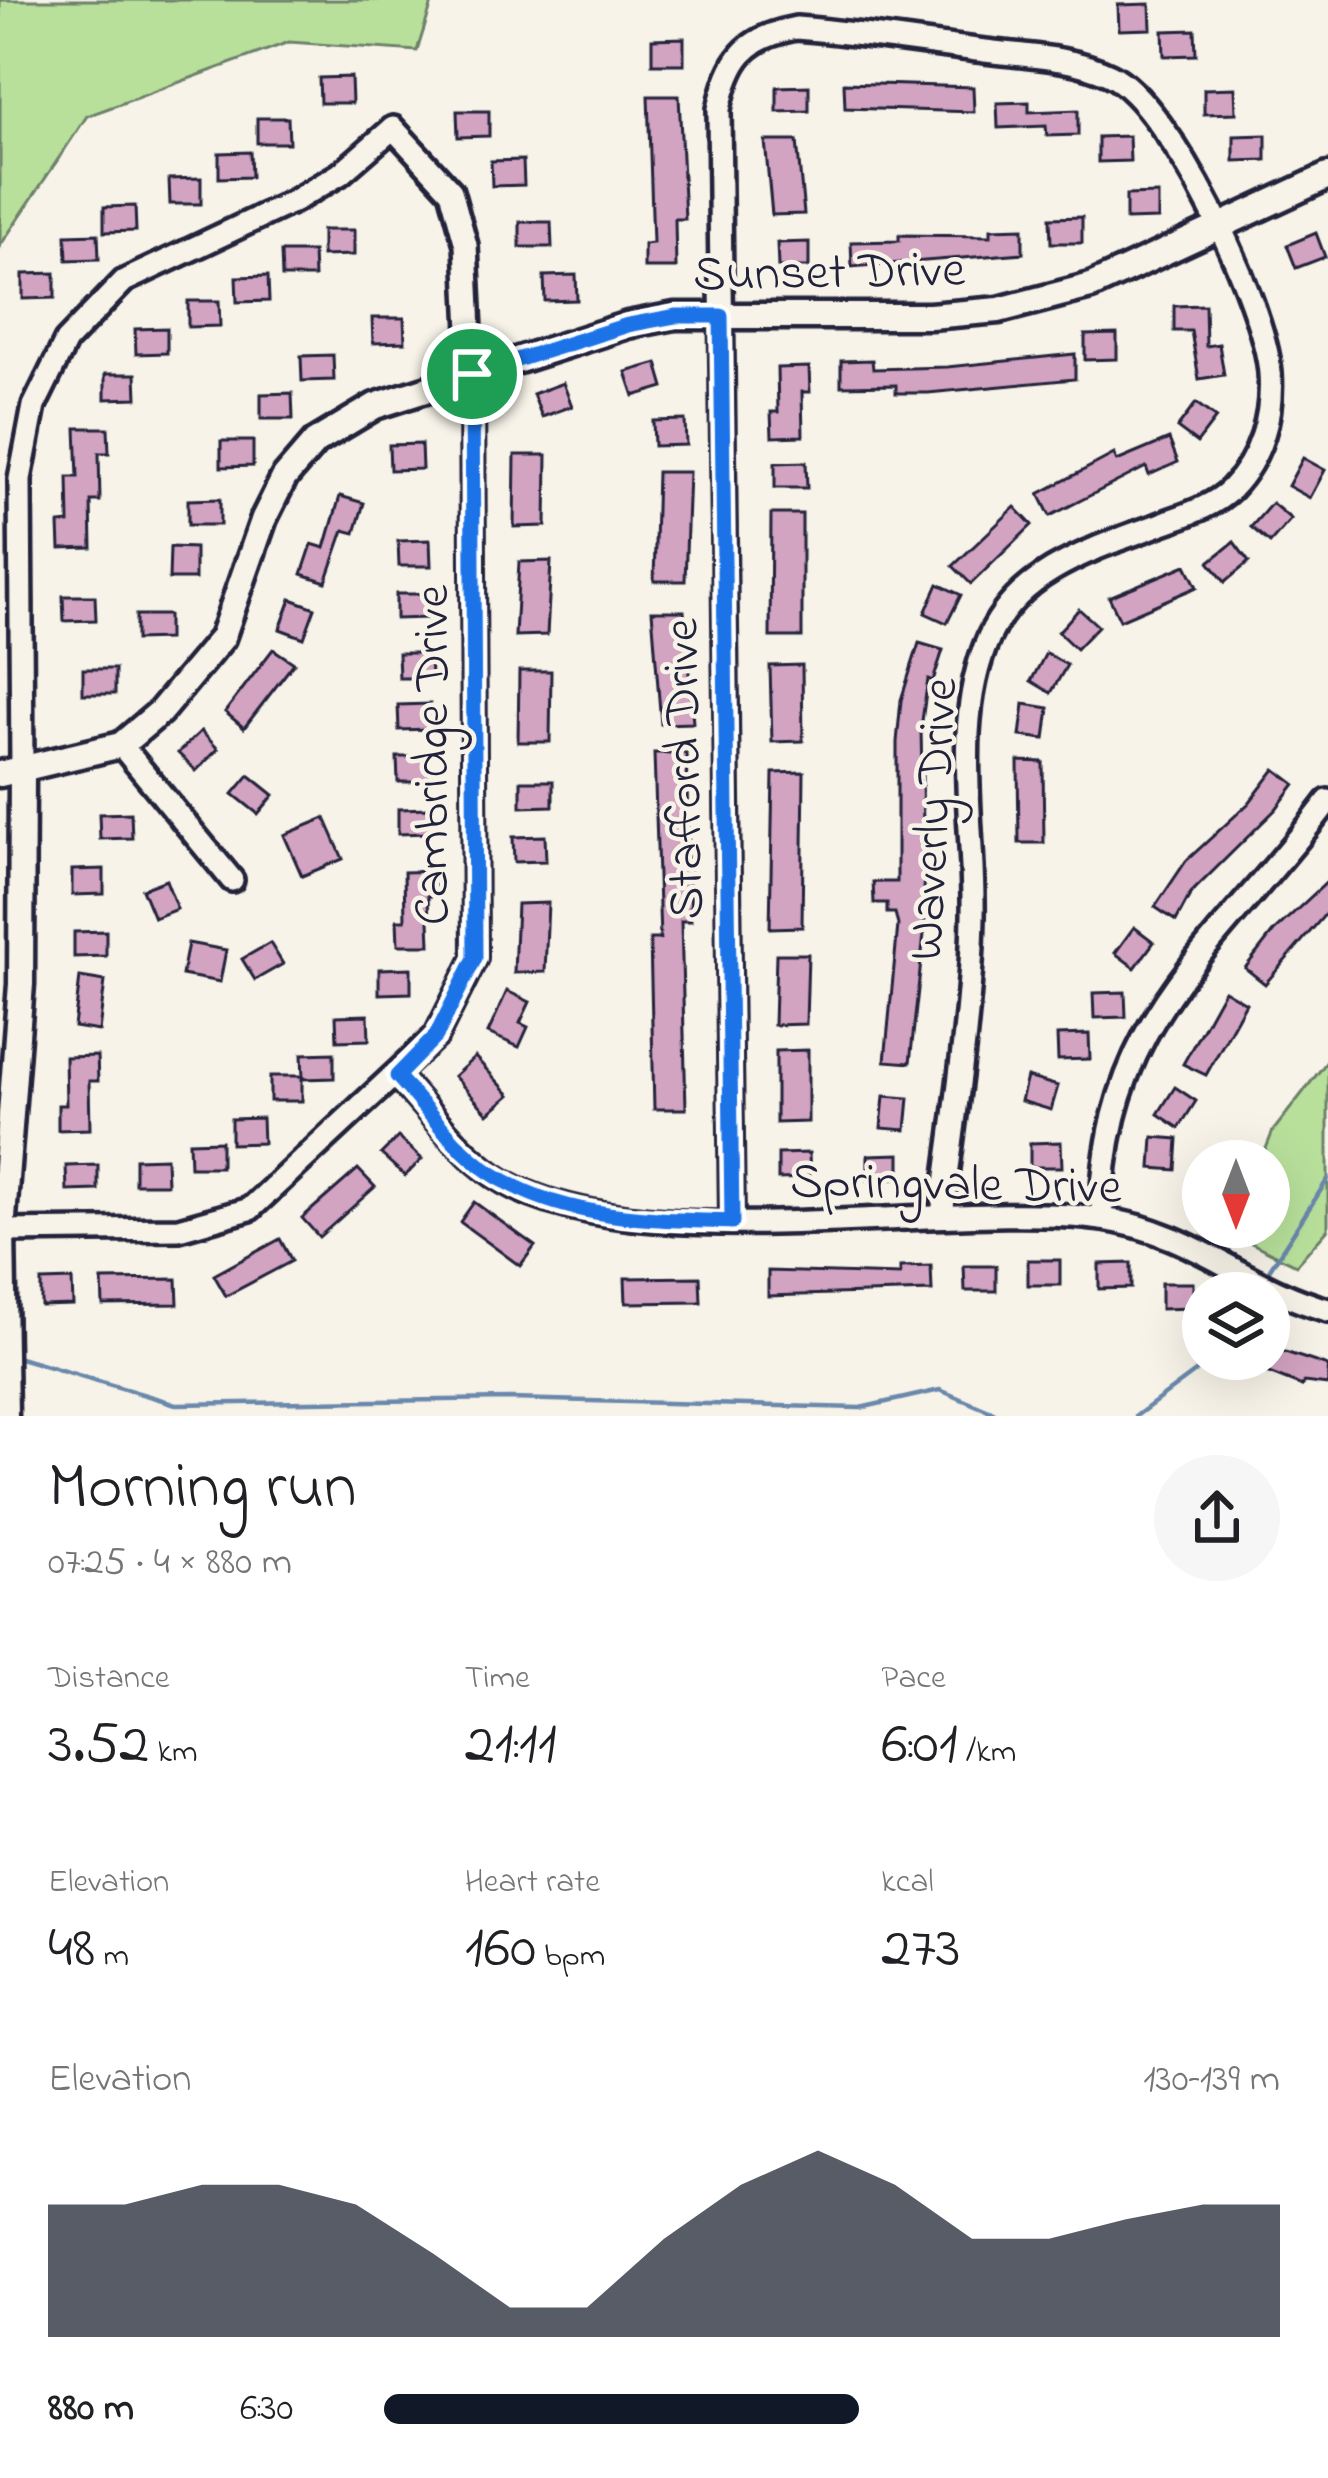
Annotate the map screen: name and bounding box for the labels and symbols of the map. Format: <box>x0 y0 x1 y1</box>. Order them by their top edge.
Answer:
street label: Sunset Drive <box>692 235 966 314</box>
pin <box>421 323 523 425</box>
street label: Cambridge Drive <box>397 584 472 925</box>
street label: Stafford Drive <box>646 618 727 920</box>
street label: Waverly Drive <box>891 676 980 963</box>
north arrow <box>1182 1140 1290 1248</box>
street label: Springvale Drive <box>790 1146 1122 1227</box>

